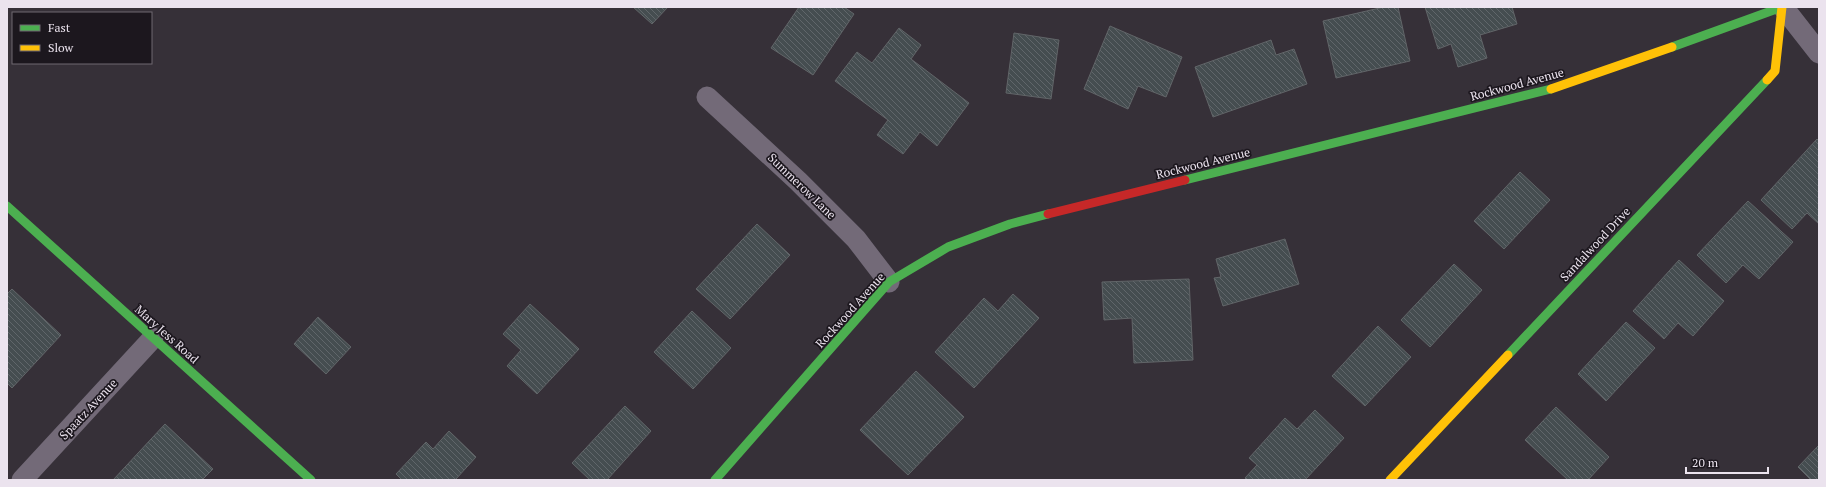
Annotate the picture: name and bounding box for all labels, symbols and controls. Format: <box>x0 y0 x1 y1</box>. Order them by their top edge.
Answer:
legend <box>12 12 152 64</box>
text: Fast <box>48 20 71 35</box>
text: Slow <box>48 40 74 55</box>
street label: Rockwood Avenue <box>1469 64 1565 104</box>
street label: Rockwood Avenue <box>1154 144 1252 182</box>
street label: Summerow Lane <box>765 150 839 222</box>
street label: Sandalwood Drive <box>1557 204 1633 284</box>
street label: Rockwood Avenue <box>812 269 888 351</box>
street label: Mary Jess Road <box>132 302 202 367</box>
street label: Spaatz Avenue <box>56 375 120 443</box>
scale bar <box>1686 449 1768 475</box>
text: 20 m <box>1692 455 1719 470</box>

